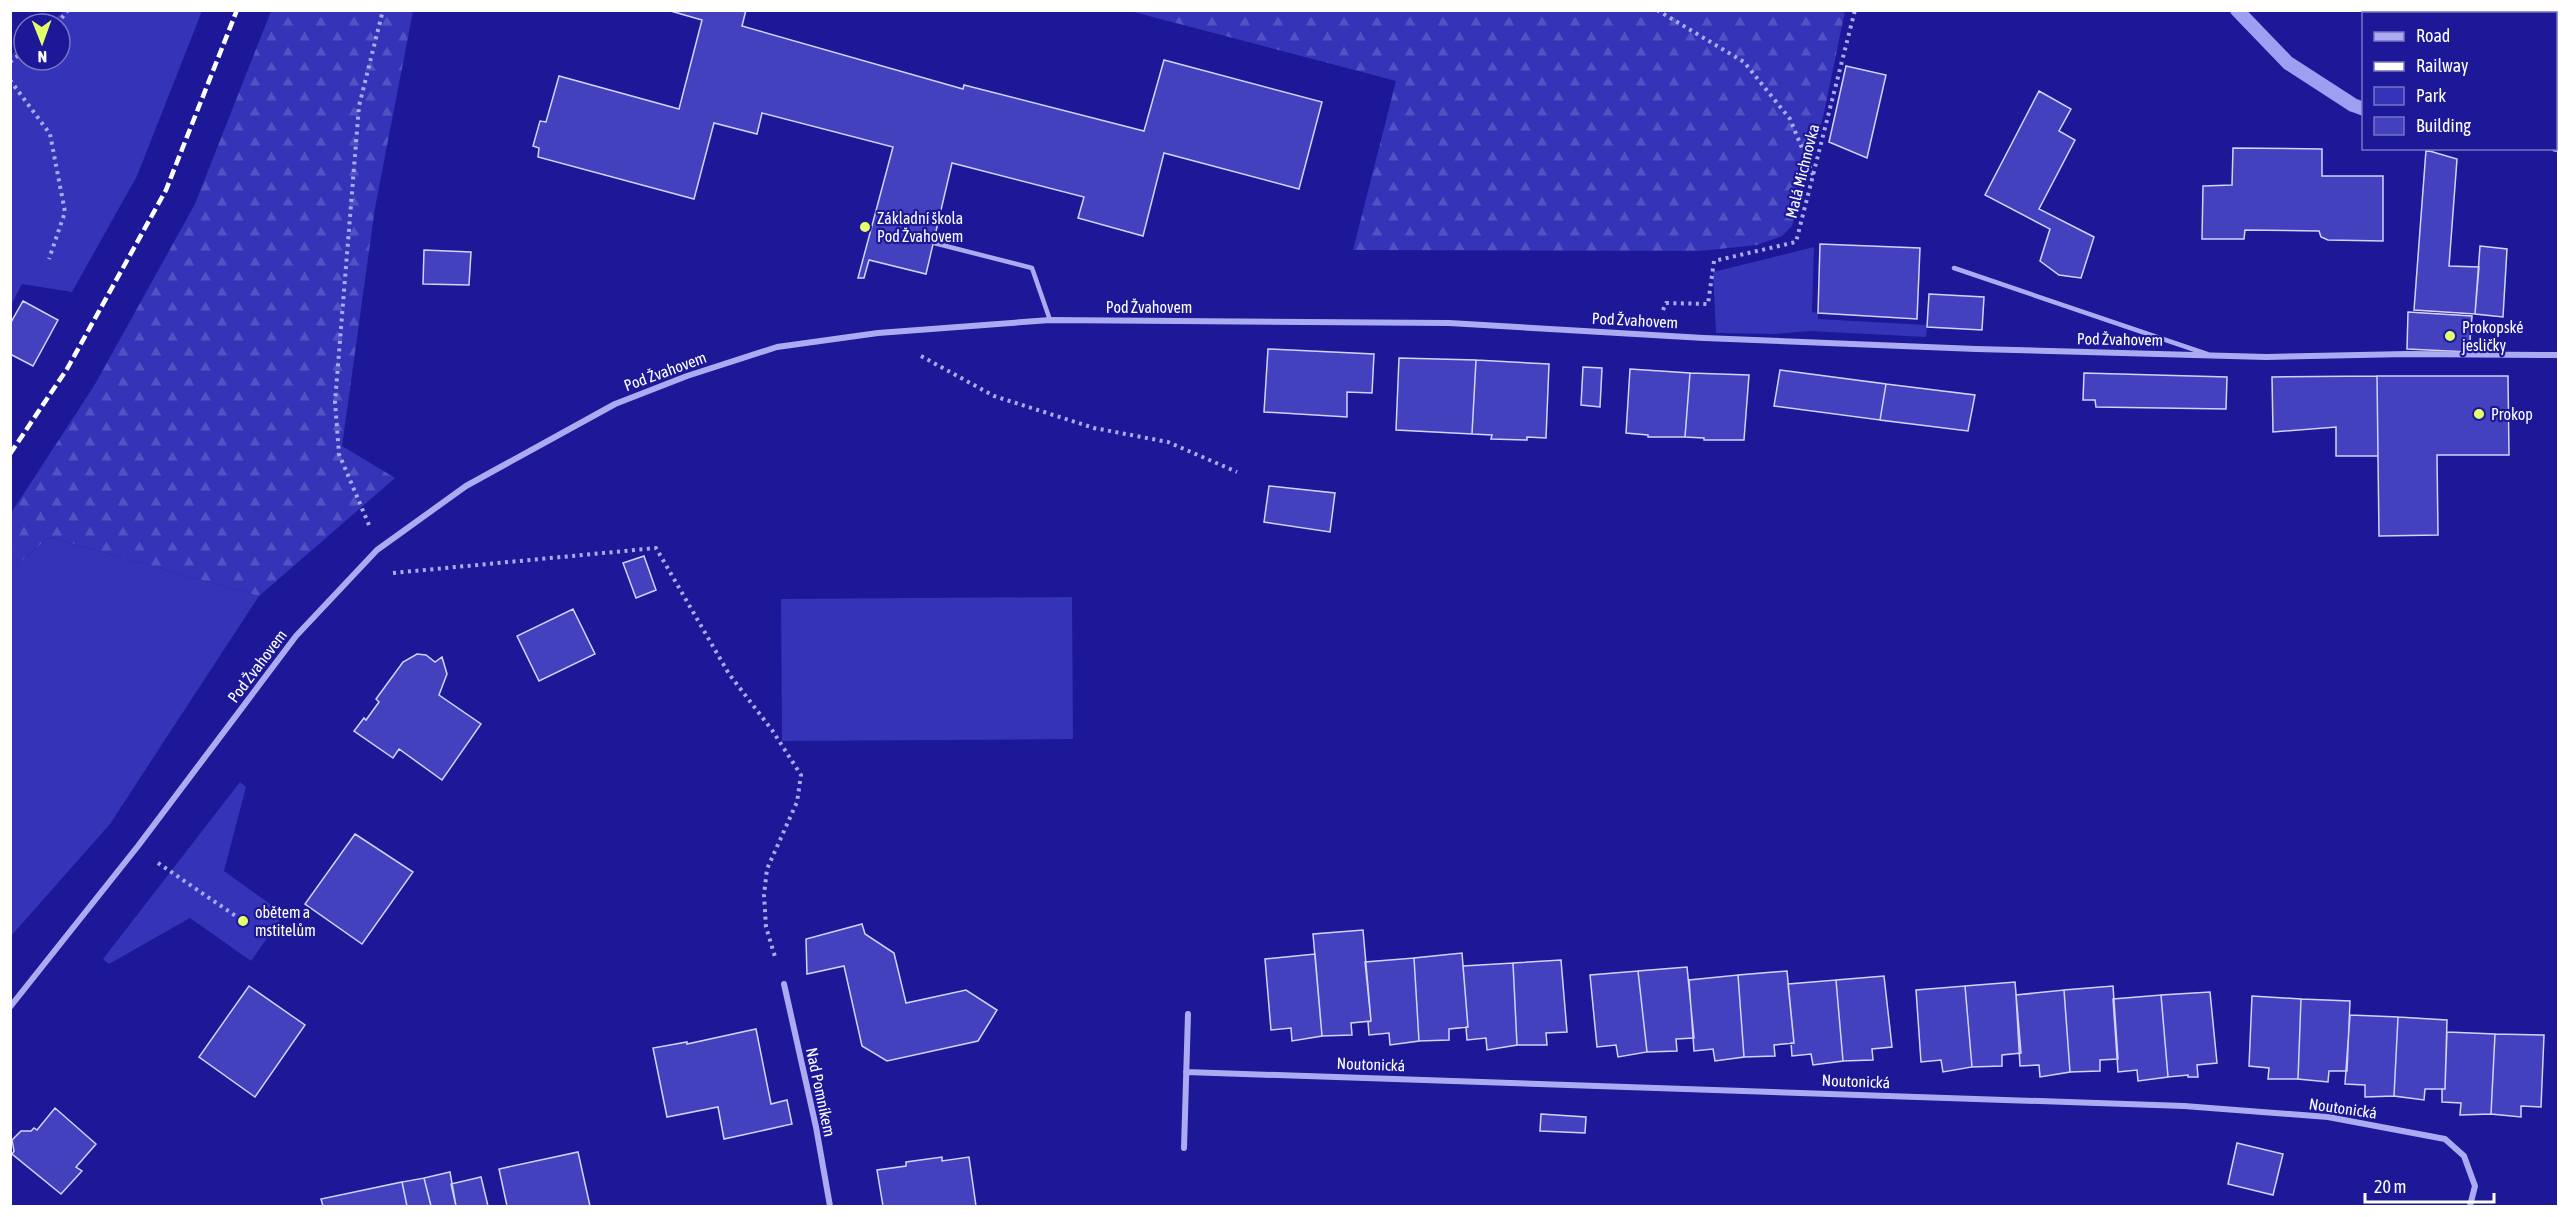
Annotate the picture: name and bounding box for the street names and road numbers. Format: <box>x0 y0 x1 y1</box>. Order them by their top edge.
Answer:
street label: Malá Michnovka <box>1782 122 1822 220</box>
street label: Pod Žvahovem <box>1106 298 1192 316</box>
street label: Pod Žvahovem <box>1591 309 1679 331</box>
street label: Pod Žvahovem <box>2077 329 2163 349</box>
street label: Pod Žvahovem <box>621 348 709 394</box>
street label: Pod Žvahovem <box>224 626 290 706</box>
street label: Nad Pomníkem <box>803 1046 839 1138</box>
street label: Noutonická <box>1336 1054 1406 1074</box>
street label: Noutonická <box>1821 1071 1891 1091</box>
street label: Noutonická <box>2308 1094 2378 1122</box>

